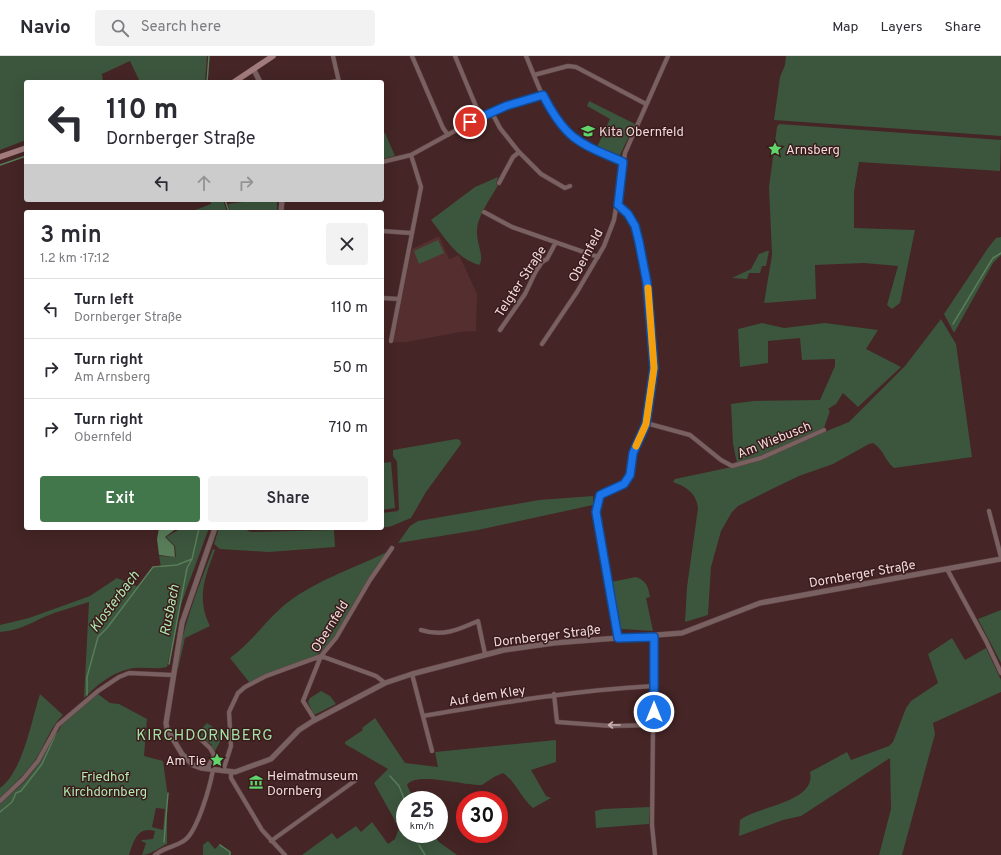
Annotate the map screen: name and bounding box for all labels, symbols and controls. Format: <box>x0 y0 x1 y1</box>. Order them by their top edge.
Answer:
search box <box>95 10 375 46</box>
text: Navio <box>20 16 71 40</box>
icon: search <box>109 17 131 39</box>
text: Search here <box>141 18 221 37</box>
text: Map <box>832 19 858 36</box>
text: Layers <box>880 19 922 36</box>
text: Share <box>944 19 981 36</box>
text: 110 m <box>106 93 178 129</box>
icon: left <box>40 96 92 148</box>
pin <box>453 105 487 139</box>
icon: arrive <box>459 111 481 133</box>
school or university icon: Kita Obernfeld <box>580 123 596 139</box>
place label: Kita Obernfeld <box>599 125 684 141</box>
text: Dornberger Straße <box>106 128 255 151</box>
place icon: Arnsberg <box>767 141 783 157</box>
place label: Arnsberg <box>786 143 840 159</box>
icon: left <box>151 172 173 194</box>
icon: ahead <box>193 172 215 194</box>
icon: right <box>235 172 257 194</box>
text: 3 min <box>40 221 102 251</box>
button: close <box>326 223 368 265</box>
street label: Obernfeld <box>566 227 607 285</box>
street label: Telgter Straße <box>493 243 551 321</box>
text: 1.2 km · 17:12 <box>40 251 110 267</box>
text: Turn left <box>74 291 134 310</box>
icon: left <box>40 298 62 320</box>
text: 110 m <box>331 299 368 318</box>
text: Dornberger Straße <box>74 310 182 326</box>
text: Turn right <box>74 351 143 370</box>
icon: right <box>40 358 62 380</box>
text: 50 m <box>333 359 368 378</box>
text: Am Arnsberg <box>74 370 150 386</box>
text: Turn right <box>74 411 143 430</box>
icon: right <box>40 418 62 440</box>
text: 710 m <box>328 419 368 438</box>
street label: Am Wiebusch <box>735 419 814 463</box>
text: Obernfeld <box>74 430 132 446</box>
button: Exit <box>40 476 200 522</box>
button: Share <box>208 476 368 522</box>
street label: Dornberger Straße <box>808 558 917 592</box>
water label: Klosterbach <box>87 568 144 636</box>
water label: Rusbach <box>157 583 184 637</box>
street label: Obernfeld <box>309 598 353 656</box>
street label: Dornberger Straße <box>493 622 602 652</box>
street label: Auf dem Kley <box>448 683 527 711</box>
position arrow <box>633 691 675 733</box>
one-way arrow <box>608 721 621 729</box>
district label: KIRCHDORNBERG <box>136 727 274 746</box>
place icon: Am Tie <box>209 752 225 768</box>
place label: Am Tie <box>166 754 206 770</box>
place label: Heimatmuseum Dornberg <box>267 769 358 800</box>
park label: Friedhof Kirchdornberg <box>63 770 147 801</box>
museum icon: Heimatmuseum Dornberg <box>248 774 264 790</box>
speed limit sign: 30 <box>456 791 508 843</box>
text: 25 <box>410 799 434 825</box>
text: km/h <box>410 820 434 833</box>

